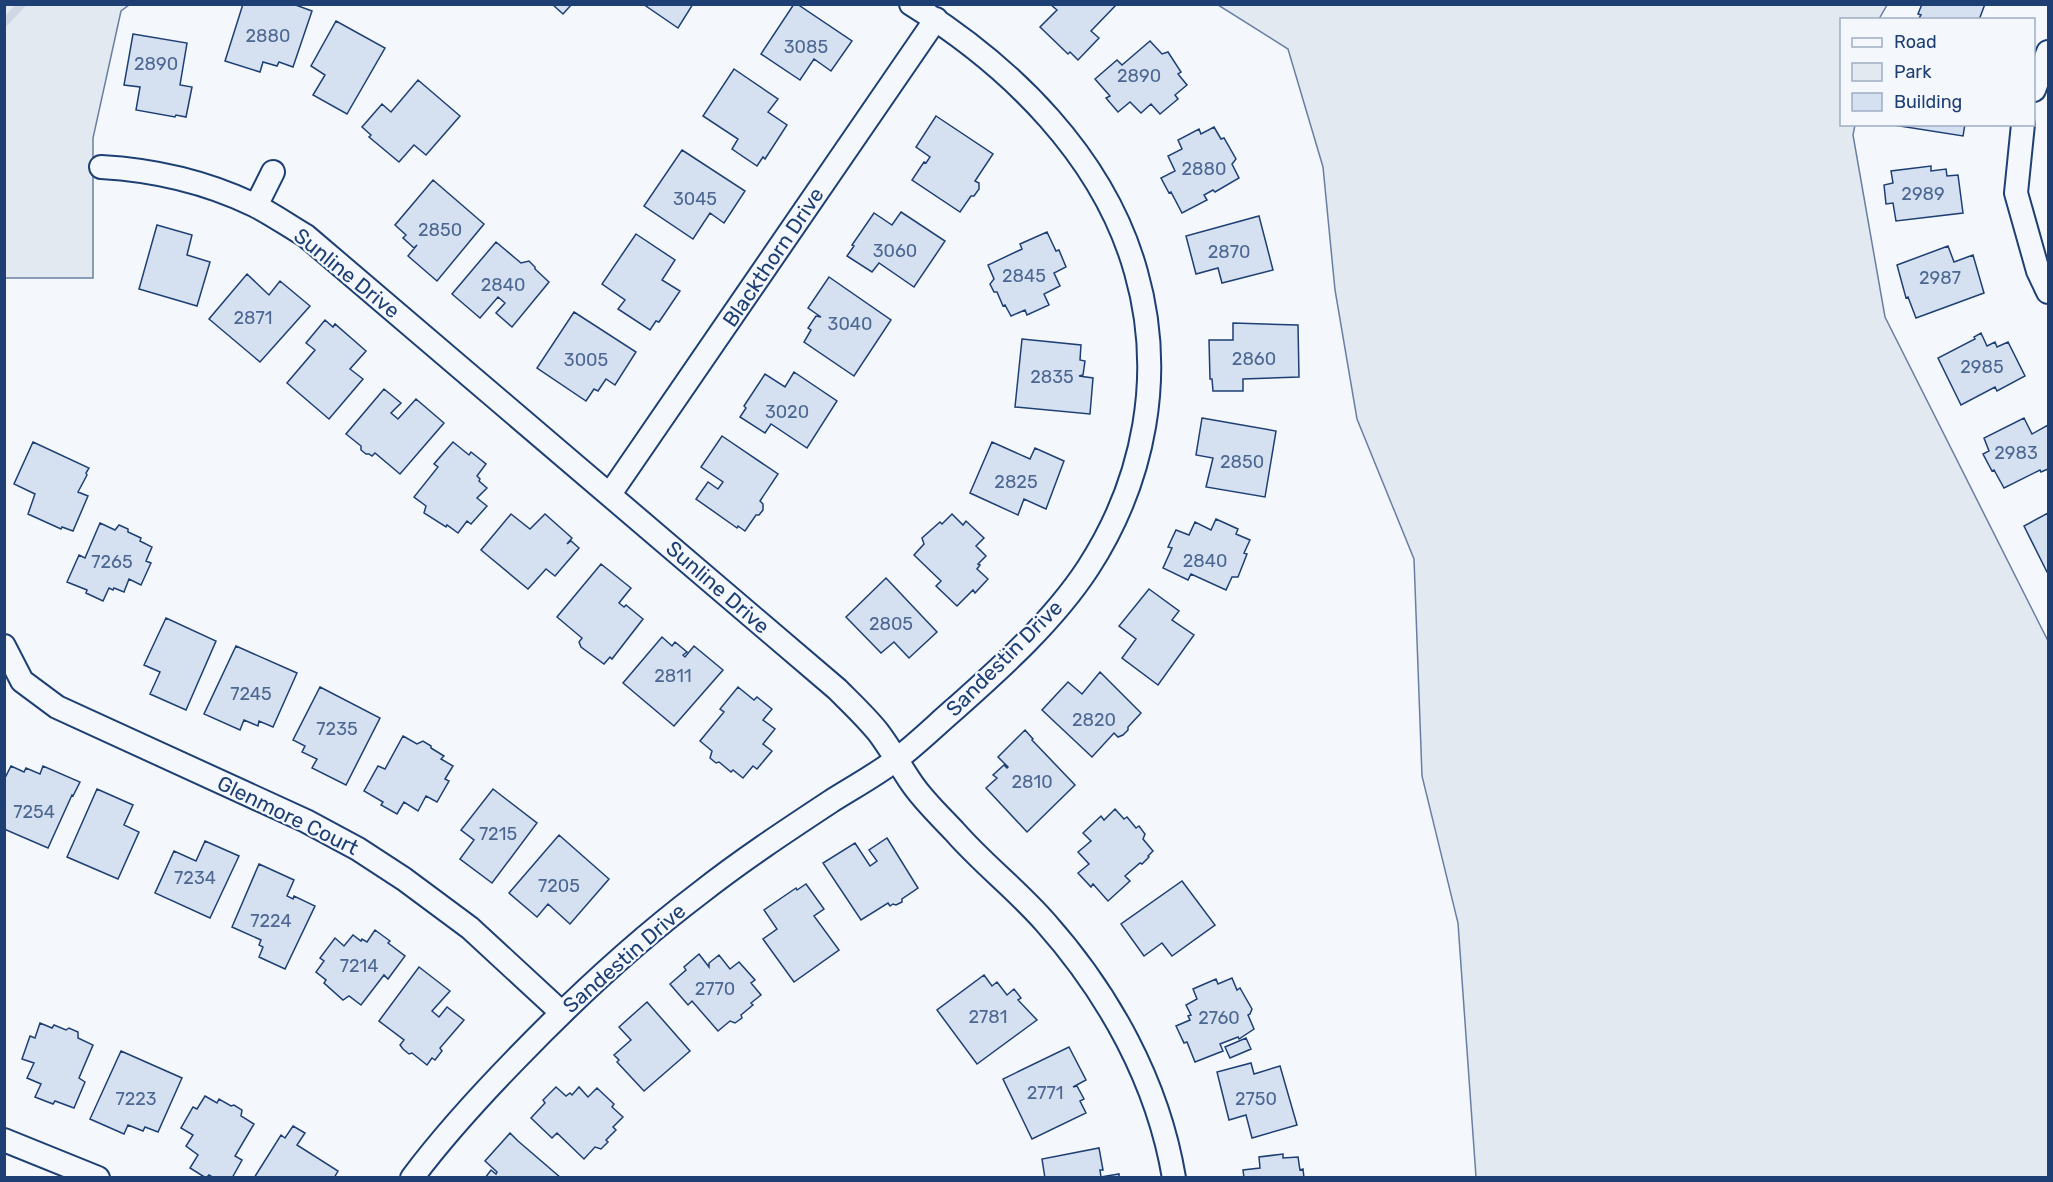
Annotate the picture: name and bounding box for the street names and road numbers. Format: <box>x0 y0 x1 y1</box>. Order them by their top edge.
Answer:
street label: Blackthorn Drive <box>717 183 829 331</box>
street label: Sunline Drive <box>289 223 405 323</box>
street label: Sunline Drive <box>661 535 775 639</box>
street label: Sandestin Drive <box>941 595 1067 721</box>
street label: Glenmore Court <box>213 770 363 860</box>
street label: Sandestin Drive <box>558 898 690 1018</box>

